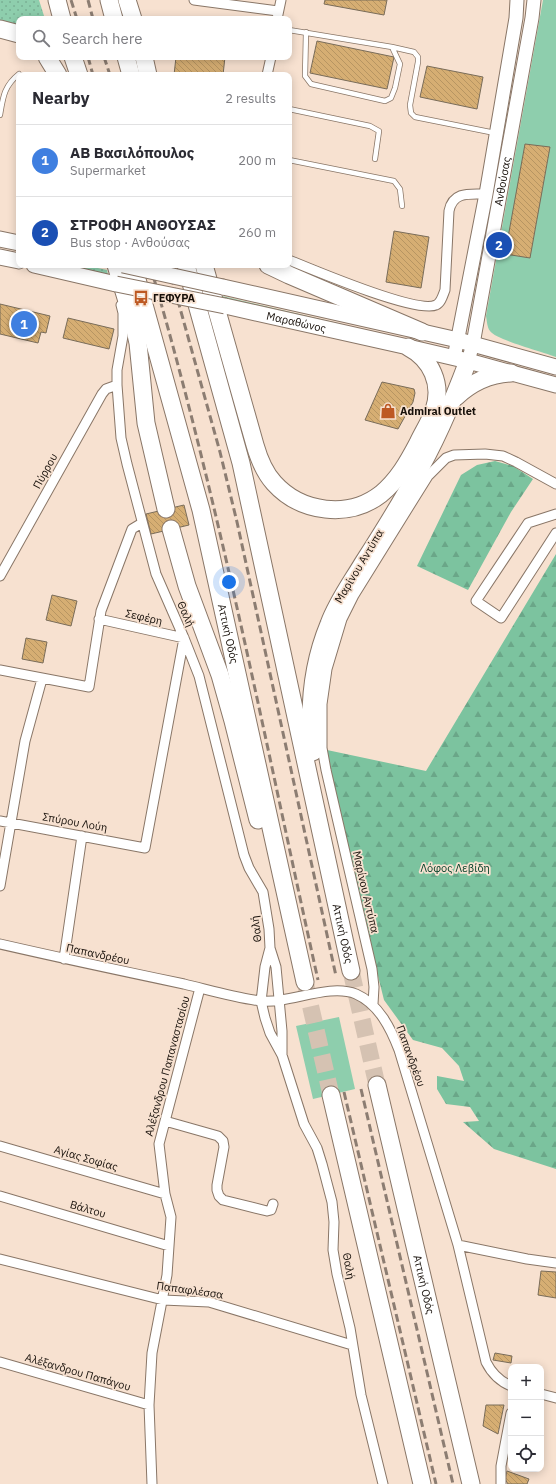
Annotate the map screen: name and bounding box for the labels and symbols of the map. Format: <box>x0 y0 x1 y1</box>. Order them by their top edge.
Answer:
street label: Ανθούσας <box>491 156 514 207</box>
pin: 2 <box>486 230 512 260</box>
bus stop icon: ΓΕΦΥΡΑ <box>132 289 150 307</box>
place label: ΓΕΦΥΡΑ <box>153 291 196 305</box>
pin: 1 <box>11 309 37 339</box>
street label: Μαραθώνος <box>265 309 327 335</box>
shop icon: Admiral Outlet <box>379 402 397 420</box>
place label: Admiral Outlet <box>400 404 476 418</box>
street label: Πύρρου <box>30 451 60 491</box>
street label: Μαρίνου Αντύπα <box>331 526 387 606</box>
your location <box>219 572 239 592</box>
street label: Θαλή <box>174 599 198 629</box>
street label: Αττική Οδός <box>215 603 242 665</box>
street label: Σεφέρη <box>124 606 164 628</box>
street label: Σπύρου Λούη <box>41 809 109 835</box>
street label: Μαρίνου Αντύπα <box>350 850 382 934</box>
park label: Λόφος Λεβίδη <box>420 861 490 875</box>
street label: Αττική Οδός <box>330 902 356 965</box>
street label: Θαλή <box>247 915 265 943</box>
street label: Παπανδρέου <box>65 940 131 968</box>
street label: Αλέξανδρου Παπαναστασίου <box>142 994 192 1138</box>
street label: Παπανδρέου <box>393 1023 429 1089</box>
street label: Αγίας Σοφίας <box>52 1142 120 1174</box>
street label: Βάλτου <box>68 1197 108 1221</box>
street label: Θαλή <box>340 1252 358 1280</box>
street label: Αττική Οδός <box>410 1253 438 1316</box>
street label: Παπαφλέσσα <box>156 1278 224 1302</box>
street label: Αλέξανδρου Παπάγου <box>23 1350 133 1394</box>

